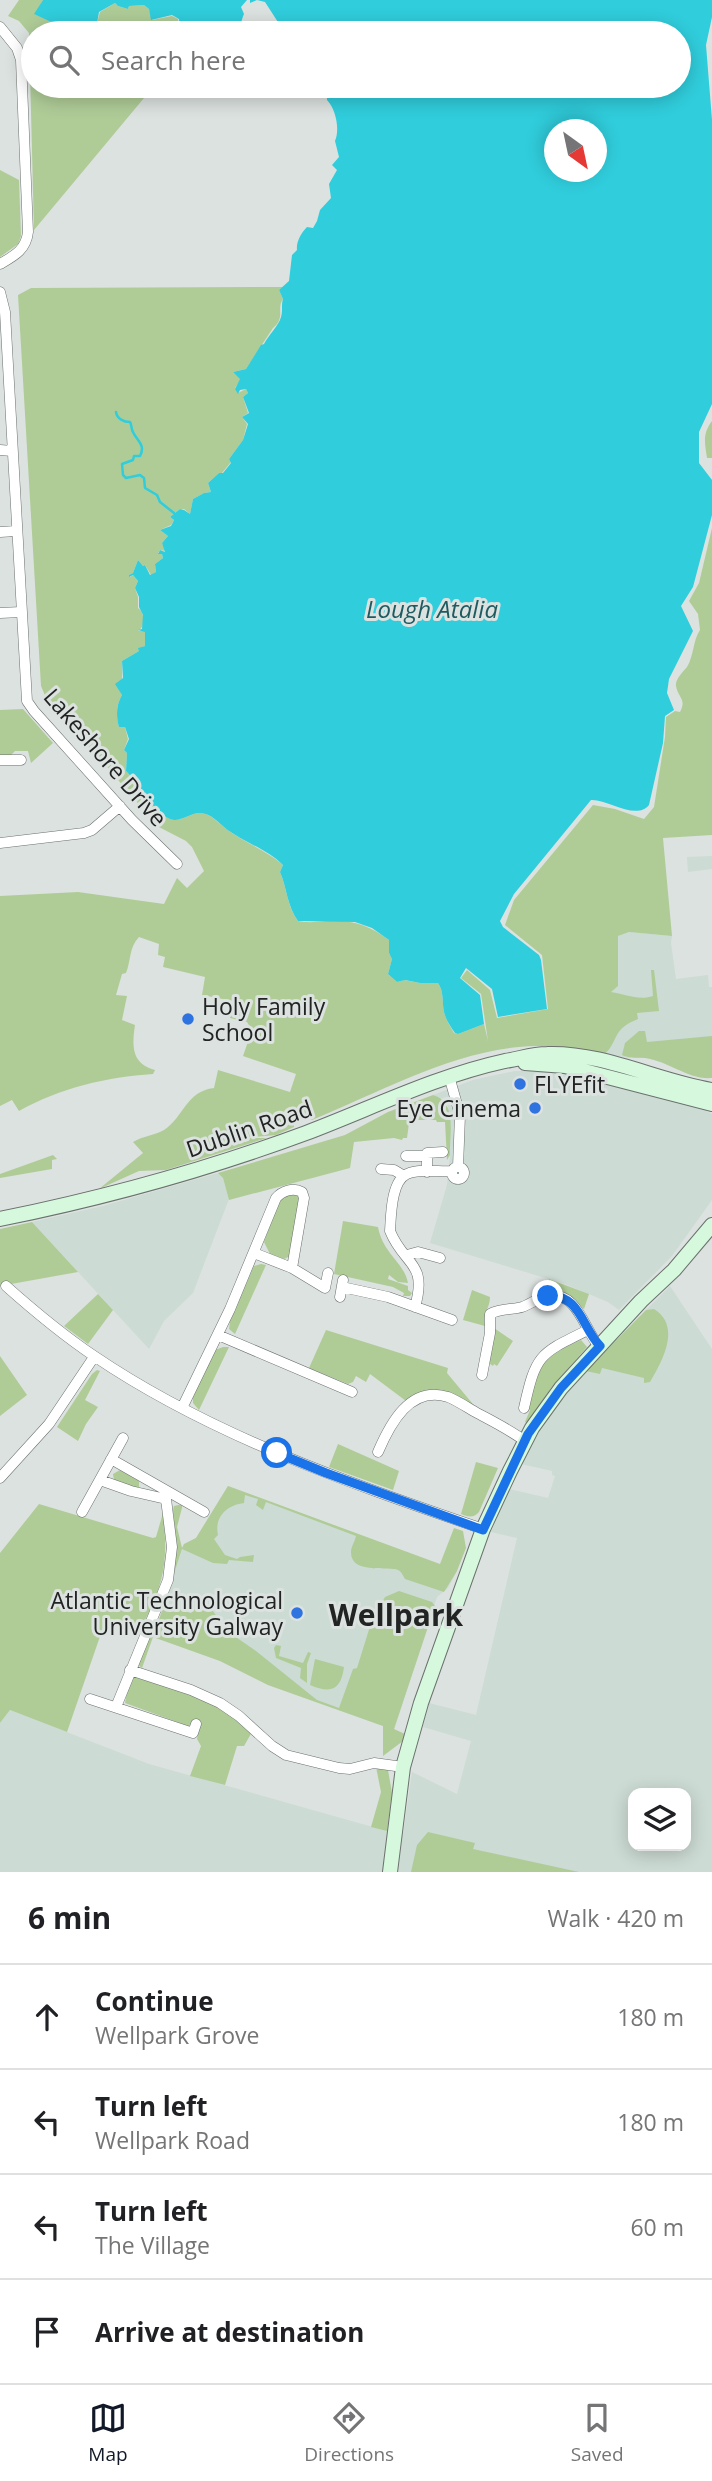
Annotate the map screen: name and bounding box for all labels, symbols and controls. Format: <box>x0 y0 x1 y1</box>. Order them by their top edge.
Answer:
search box <box>21 21 691 98</box>
icon: search <box>45 41 83 79</box>
text: Search here <box>101 42 246 78</box>
north arrow <box>544 119 607 182</box>
water label: Lough Atalia <box>366 592 498 625</box>
street label: Lakeshore Drive <box>37 681 175 833</box>
place label: Holy Family School <box>202 990 326 1048</box>
marker: Holy Family School <box>180 1011 196 1027</box>
place label: FLYEfit <box>534 1068 605 1100</box>
marker: FLYEfit <box>512 1076 528 1092</box>
street label: Dublin Road <box>182 1091 316 1165</box>
place label: Eye Cinema <box>396 1092 521 1124</box>
marker: Eye Cinema <box>527 1100 543 1116</box>
route end <box>532 1280 563 1311</box>
route start <box>261 1437 292 1468</box>
place label: Atlantic Technological University Galway <box>50 1584 283 1642</box>
district label: Wellpark <box>329 1594 464 1635</box>
marker: Atlantic Technological University Galway <box>289 1605 305 1621</box>
map controls <box>628 1788 691 1851</box>
button: layers <box>628 1788 691 1851</box>
text: 6 min <box>28 1897 111 1938</box>
text: Walk · 420 m <box>547 1902 684 1934</box>
text: Continue <box>95 1983 214 2019</box>
icon: ahead <box>28 1998 66 2036</box>
text: 180 m <box>617 2001 684 2033</box>
text: Wellpark Grove <box>95 2019 259 2051</box>
text: Turn left <box>95 2088 207 2124</box>
icon: left <box>28 2103 66 2141</box>
text: 180 m <box>617 2106 684 2138</box>
text: Wellpark Road <box>95 2124 250 2156</box>
text: Turn left <box>95 2193 207 2229</box>
icon: left <box>28 2208 66 2246</box>
text: 60 m <box>630 2211 684 2243</box>
text: The Village <box>95 2229 210 2261</box>
icon: arrive <box>28 2313 66 2351</box>
text: Arrive at destination <box>95 2314 364 2350</box>
tab: Map <box>88 2399 128 2467</box>
tab: Directions <box>304 2399 394 2467</box>
tab: Saved <box>571 2399 624 2467</box>

